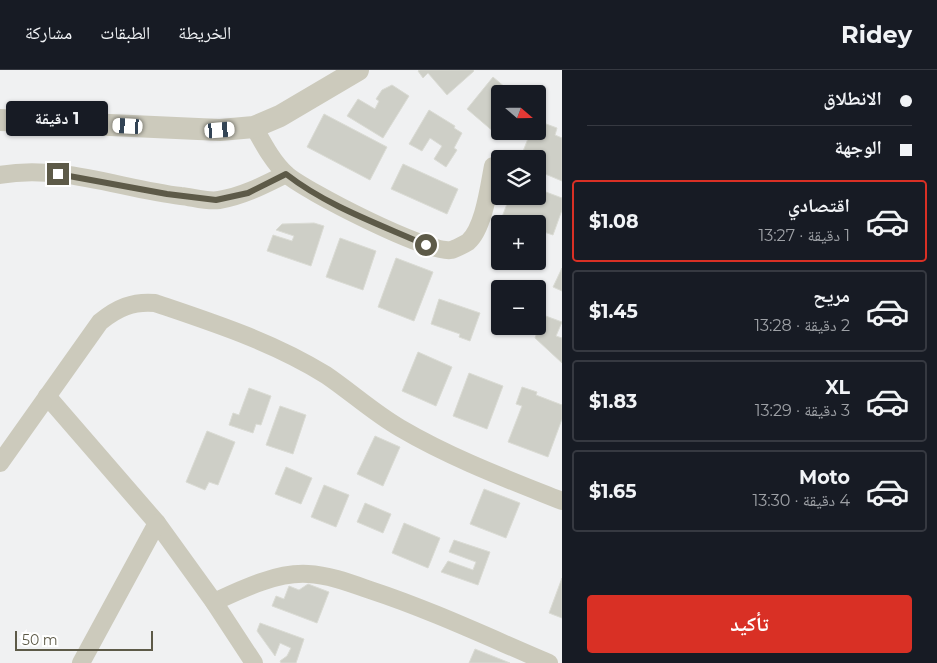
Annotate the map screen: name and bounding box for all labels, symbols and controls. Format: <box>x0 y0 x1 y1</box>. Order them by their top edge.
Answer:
text: Ridey <box>841 20 912 49</box>
text: مشاركة <box>25 22 72 44</box>
text: الطبقات <box>100 22 150 44</box>
text: الخريطة <box>178 22 231 44</box>
north arrow <box>491 85 546 140</box>
map controls <box>491 85 546 335</box>
text: الانطلاق <box>823 87 882 110</box>
callout: 1 دقيقة <box>7 102 109 136</box>
text: 1 دقيقة <box>35 109 79 128</box>
car <box>112 118 143 134</box>
car <box>204 121 235 139</box>
text: الوجهة <box>834 136 882 159</box>
button: layers <box>491 150 546 205</box>
route end <box>47 163 69 185</box>
text: اقتصادي <box>788 194 850 217</box>
icon: car <box>865 199 910 244</box>
text: $1.08 <box>589 210 639 233</box>
button: + <box>491 215 546 270</box>
text: 1 دقيقة · 13:27 <box>758 226 850 245</box>
route start <box>415 234 437 256</box>
button: − <box>491 280 546 335</box>
text: مريح <box>813 284 850 307</box>
icon: car <box>865 289 910 334</box>
text: $1.45 <box>589 300 638 323</box>
text: 2 دقيقة · 13:28 <box>754 316 850 335</box>
text: XL <box>825 376 850 399</box>
icon: car <box>865 379 910 424</box>
text: $1.83 <box>589 390 637 413</box>
text: 3 دقيقة · 13:29 <box>755 401 850 420</box>
text: Moto <box>799 466 850 489</box>
icon: car <box>865 469 910 514</box>
text: $1.65 <box>589 480 637 503</box>
text: 4 دقيقة · 13:30 <box>752 491 850 510</box>
button: تأكيد <box>587 595 912 653</box>
scale bar <box>15 628 152 651</box>
text: 50 m <box>22 631 58 649</box>

